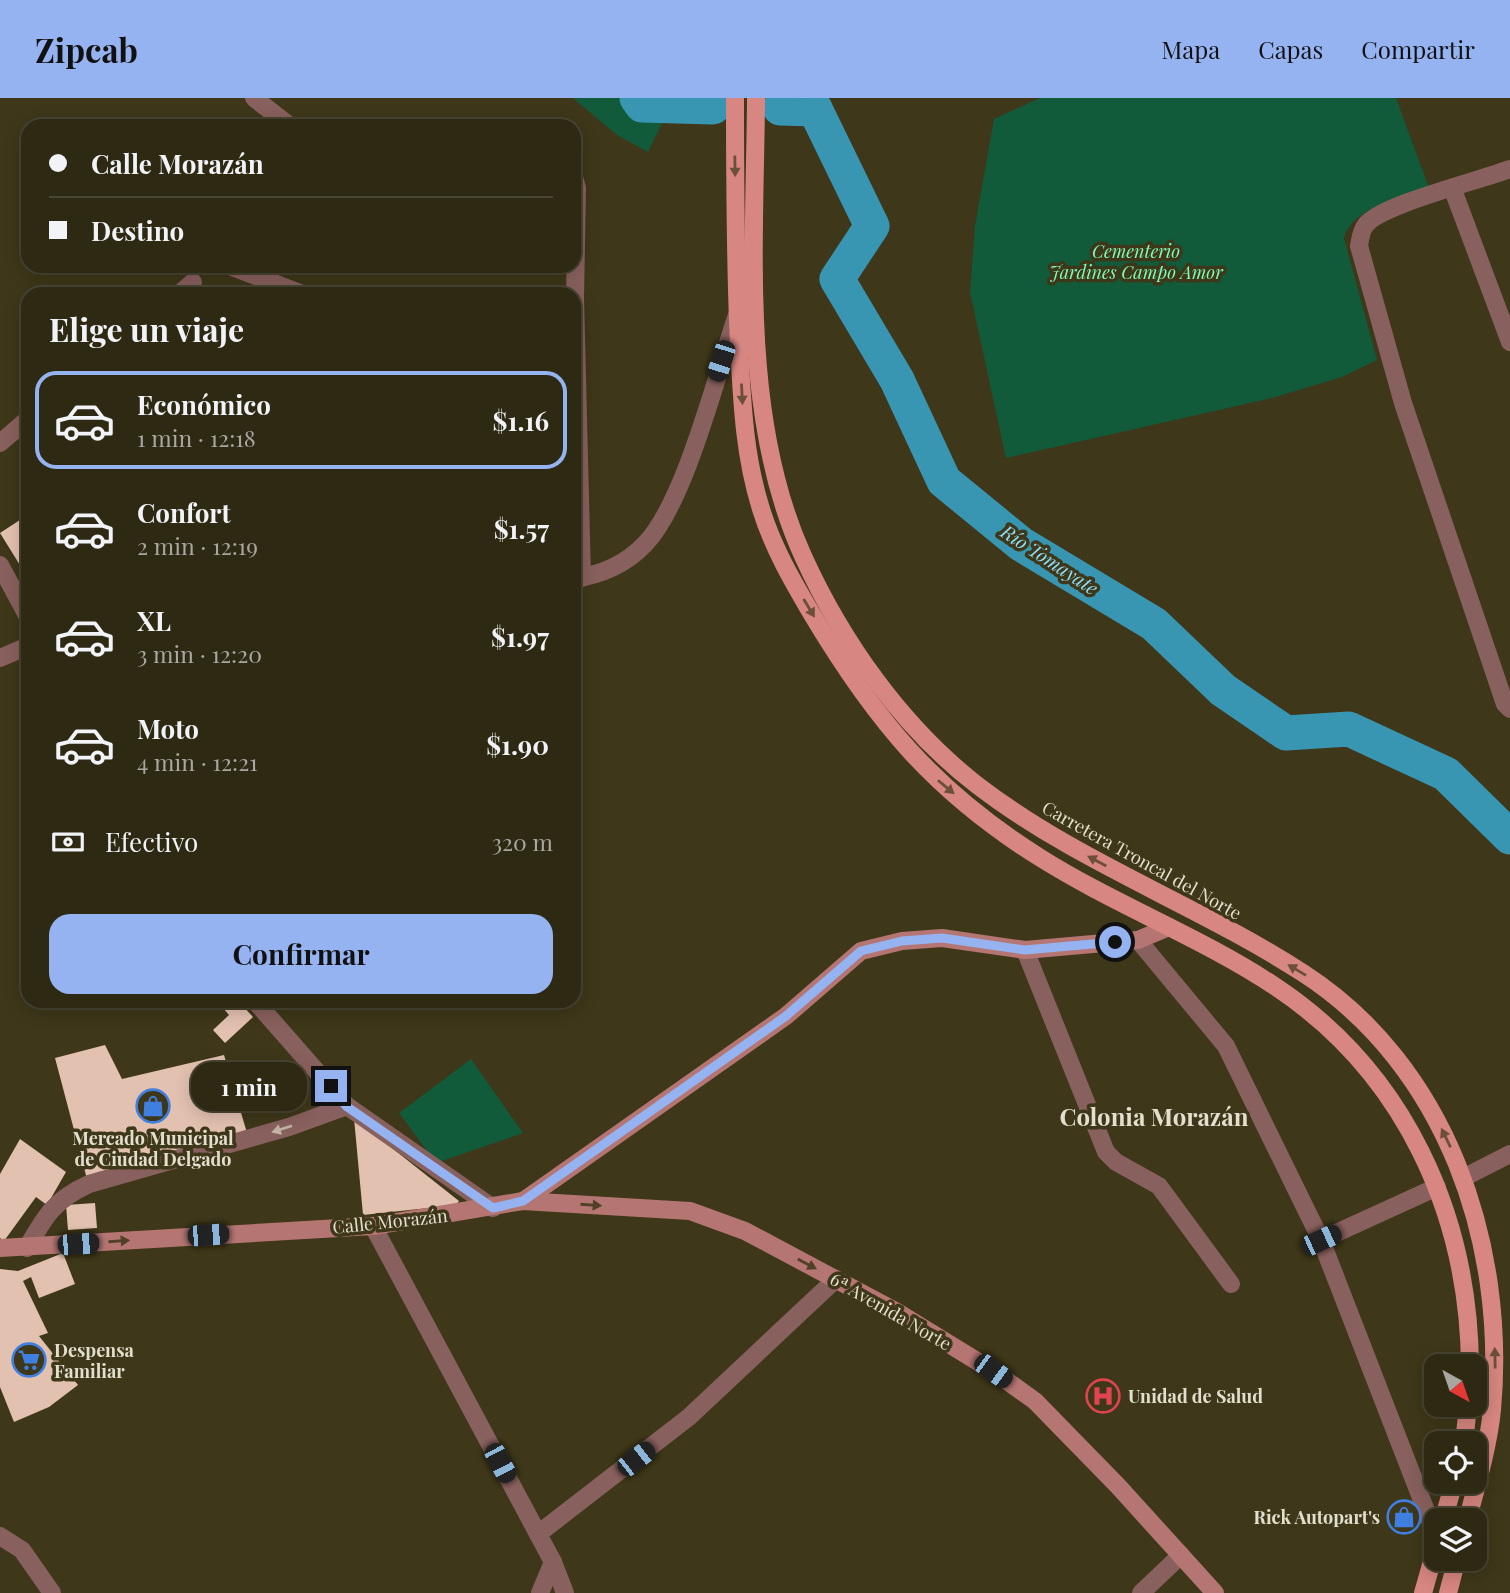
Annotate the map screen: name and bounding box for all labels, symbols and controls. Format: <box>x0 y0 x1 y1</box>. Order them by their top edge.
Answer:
text: Zipcab <box>35 27 138 71</box>
text: Mapa <box>1162 33 1220 65</box>
text: Capas <box>1258 33 1323 65</box>
text: Compartir <box>1361 33 1475 65</box>
text: Calle Morazán <box>91 146 264 181</box>
one-way arrow <box>729 155 741 177</box>
text: Destino <box>91 213 184 248</box>
park label: Cementerio Jardines Campo Amor <box>1049 239 1224 284</box>
text: Elige un viaje <box>49 307 244 350</box>
car <box>705 338 738 384</box>
one-way arrow <box>736 383 747 405</box>
text: Económico <box>137 387 271 422</box>
icon: car <box>53 389 116 452</box>
text: $1.16 <box>493 403 549 438</box>
text: 1 min · 12:18 <box>137 422 256 453</box>
text: Confort <box>137 495 231 530</box>
icon: car <box>53 497 116 560</box>
text: $1.57 <box>494 511 549 546</box>
water label: Río Tomayate <box>996 517 1104 600</box>
text: 2 min · 12:19 <box>137 530 258 561</box>
one-way arrow <box>802 598 815 617</box>
text: XL <box>137 603 171 638</box>
icon: car <box>53 605 116 668</box>
text: $1.97 <box>491 619 549 654</box>
text: 3 min · 12:20 <box>137 638 262 669</box>
text: Moto <box>137 711 199 746</box>
icon: car <box>53 713 116 776</box>
text: $1.90 <box>486 727 549 762</box>
text: 4 min · 12:21 <box>137 746 258 777</box>
one-way arrow <box>938 779 955 794</box>
street label: Carretera Troncal del Norte <box>1038 795 1246 925</box>
icon: cash <box>49 823 87 861</box>
text: Efectivo <box>105 824 198 859</box>
text: 320 m <box>492 826 553 857</box>
one-way arrow <box>1087 855 1107 867</box>
button: Confirmar <box>49 914 553 994</box>
route start <box>1099 926 1131 958</box>
one-way arrow <box>1287 963 1306 976</box>
callout: 1 min <box>191 1062 306 1110</box>
route end <box>315 1070 347 1102</box>
text: 1 min <box>221 1071 277 1102</box>
shop icon: Mercado Municipal de Ciudad Delgado <box>134 1087 172 1125</box>
district label: Colonia Morazán <box>1060 1100 1249 1132</box>
one-way arrow <box>272 1124 293 1135</box>
place label: Mercado Municipal de Ciudad Delgado <box>72 1126 234 1171</box>
one-way arrow <box>1440 1128 1451 1148</box>
one-way arrow <box>581 1200 603 1211</box>
street label: Calle Morazán <box>331 1203 449 1239</box>
car <box>1298 1222 1345 1258</box>
car <box>187 1223 230 1247</box>
car <box>57 1232 100 1256</box>
one-way arrow <box>108 1236 130 1247</box>
one-way arrow <box>797 1258 817 1269</box>
street label: 6ª Avenida Norte <box>826 1267 956 1355</box>
place label: Despensa Familiar <box>54 1338 134 1383</box>
supermarket icon: Despensa Familiar <box>10 1341 48 1379</box>
one-way arrow <box>1489 1346 1500 1368</box>
car <box>970 1350 1017 1392</box>
north arrow <box>1424 1354 1488 1418</box>
map controls <box>1424 1354 1487 1571</box>
hospital icon: Unidad de Salud <box>1084 1377 1122 1415</box>
place label: Unidad de Salud <box>1128 1384 1263 1408</box>
button: locate <box>1424 1431 1487 1494</box>
car <box>613 1438 660 1480</box>
car <box>481 1440 520 1486</box>
shop icon: Rick Autopart's <box>1385 1498 1423 1536</box>
place label: Rick Autopart's <box>1253 1505 1380 1529</box>
button: layers <box>1424 1508 1487 1571</box>

